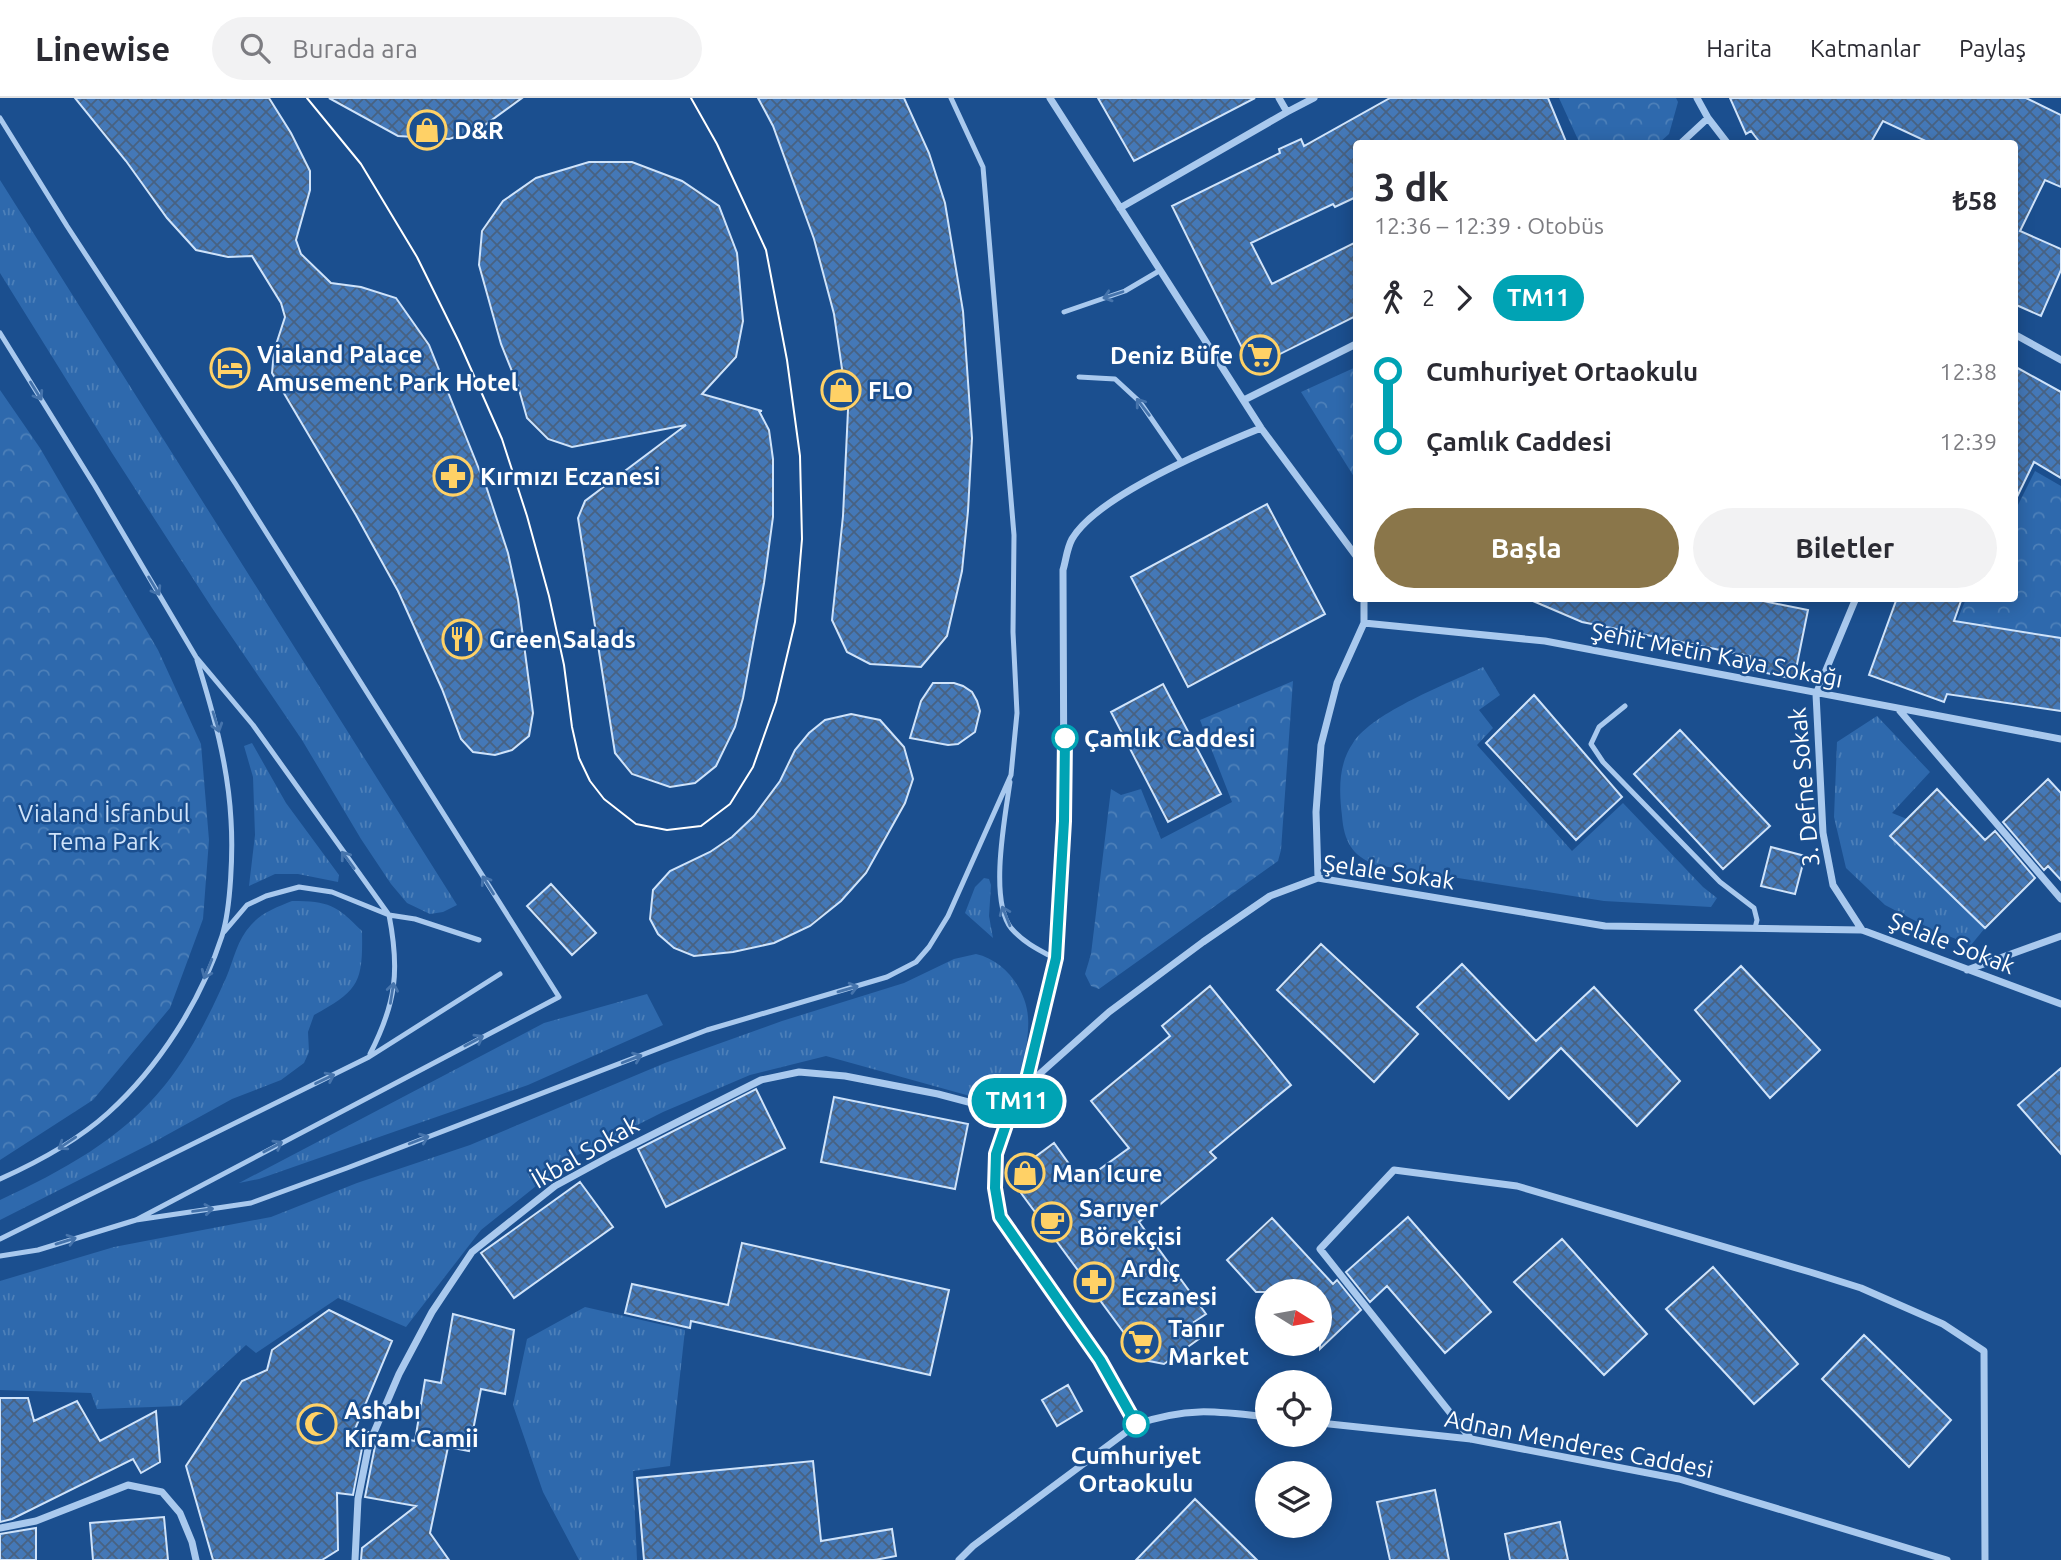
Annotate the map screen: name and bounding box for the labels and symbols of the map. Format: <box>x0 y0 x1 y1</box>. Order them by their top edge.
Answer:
shop icon: D&R <box>406 109 448 151</box>
place label: D&R <box>454 117 504 144</box>
one-way arrow <box>1103 290 1125 302</box>
supermarket icon: Deniz Büfe <box>1239 334 1281 376</box>
place label: Vialand Palace Amusement Park Hotel <box>257 341 518 396</box>
place label: Deniz Büfe <box>1110 342 1233 369</box>
hotel icon: Vialand Palace Amusement Park Hotel <box>209 347 251 389</box>
shop icon: FLO <box>820 369 862 411</box>
place label: FLO <box>868 377 913 404</box>
one-way arrow <box>29 381 43 401</box>
one-way arrow <box>1136 398 1151 417</box>
pharmacy icon: Kırmızı Eczanesi <box>432 455 474 497</box>
place label: Kırmızı Eczanesi <box>480 463 661 490</box>
one-way arrow <box>147 575 161 595</box>
street label: Şehit Metin Kaya Sokağı <box>1589 617 1845 693</box>
restaurant icon: Green Salads <box>441 618 483 660</box>
place label: Green Salads <box>489 626 636 653</box>
street label: 3. Defne Sokak <box>1784 706 1824 868</box>
one-way arrow <box>210 711 223 733</box>
marker: Çamlık Caddesi <box>1052 725 1078 751</box>
place label: Çamlık Caddesi <box>1084 725 1255 752</box>
park label: Vialand İsfanbul Tema Park <box>18 800 190 855</box>
street label: Şelale Sokak <box>1321 849 1457 895</box>
one-way arrow <box>341 851 356 870</box>
one-way arrow <box>481 876 495 896</box>
one-way arrow <box>999 906 1012 927</box>
street label: Şelale Sokak <box>1885 907 2019 979</box>
one-way arrow <box>201 958 214 979</box>
one-way arrow <box>837 981 859 994</box>
one-way arrow <box>386 982 399 1005</box>
one-way arrow <box>463 1034 484 1048</box>
one-way arrow <box>620 1052 642 1065</box>
one-way arrow <box>314 1071 335 1085</box>
line badge: TM11 <box>968 1078 1066 1124</box>
street label: İkbal Sokak <box>526 1110 644 1194</box>
one-way arrow <box>408 1133 430 1146</box>
one-way arrow <box>58 1136 77 1150</box>
one-way arrow <box>262 1140 283 1154</box>
shop icon: Man Icure <box>1004 1152 1046 1194</box>
place label: Man Icure <box>1052 1160 1163 1187</box>
place label: Sarıyer Börekçisi <box>1079 1195 1182 1250</box>
cafe icon: Sarıyer Börekçisi <box>1031 1201 1073 1243</box>
one-way arrow <box>191 1203 214 1216</box>
one-way arrow <box>55 1234 77 1246</box>
place label: Ardıç Eczanesi <box>1121 1255 1217 1310</box>
pharmacy icon: Ardıç Eczanesi <box>1073 1261 1115 1303</box>
north arrow <box>1255 1279 1332 1356</box>
place label: Tanır Market <box>1168 1315 1249 1370</box>
supermarket icon: Tanır Market <box>1120 1321 1162 1363</box>
place label: Ashabı Kiram Camii <box>344 1397 479 1452</box>
mosque icon: Ashabı Kiram Camii <box>296 1403 338 1445</box>
street label: Adnan Menderes Caddesi <box>1443 1405 1715 1483</box>
marker: Cumhuriyet Ortaokulu <box>1123 1411 1149 1437</box>
place label: Cumhuriyet Ortaokulu <box>1071 1442 1201 1497</box>

